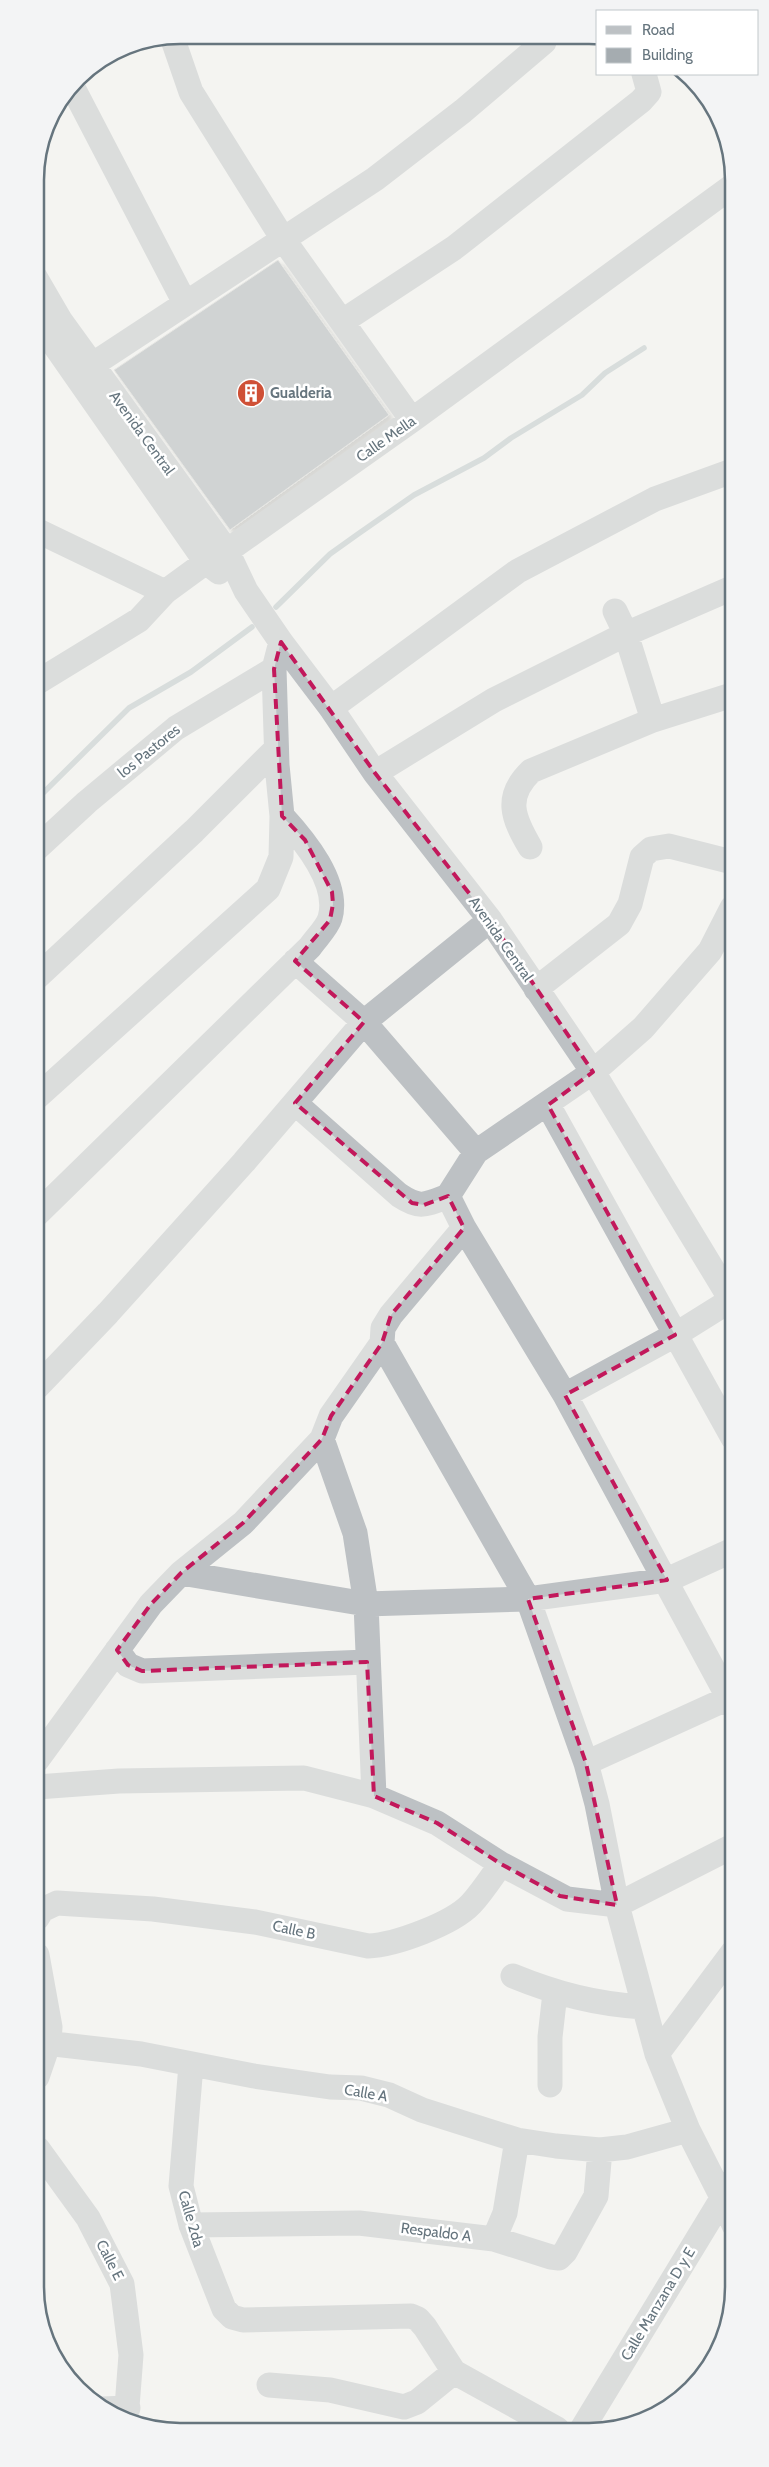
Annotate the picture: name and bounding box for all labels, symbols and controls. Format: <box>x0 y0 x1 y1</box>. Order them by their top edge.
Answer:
legend <box>596 10 759 75</box>
text: Road <box>642 21 675 39</box>
text: Building <box>642 46 693 64</box>
building icon: Gualderia <box>236 378 266 408</box>
place label: Gualderia <box>270 384 332 402</box>
street label: Avenida Central <box>105 387 179 479</box>
street label: Calle Mella <box>353 412 420 466</box>
street label: los Pastores <box>114 720 184 782</box>
street label: Avenida Central <box>465 893 537 985</box>
street label: Calle B <box>271 1917 317 1943</box>
street label: Calle A <box>343 2080 390 2106</box>
street label: Calle 2da <box>174 2189 208 2250</box>
street label: Respaldo A <box>400 2219 473 2245</box>
street label: Calle E <box>92 2237 128 2283</box>
street label: Calle Manzana D y E <box>617 2244 699 2364</box>

